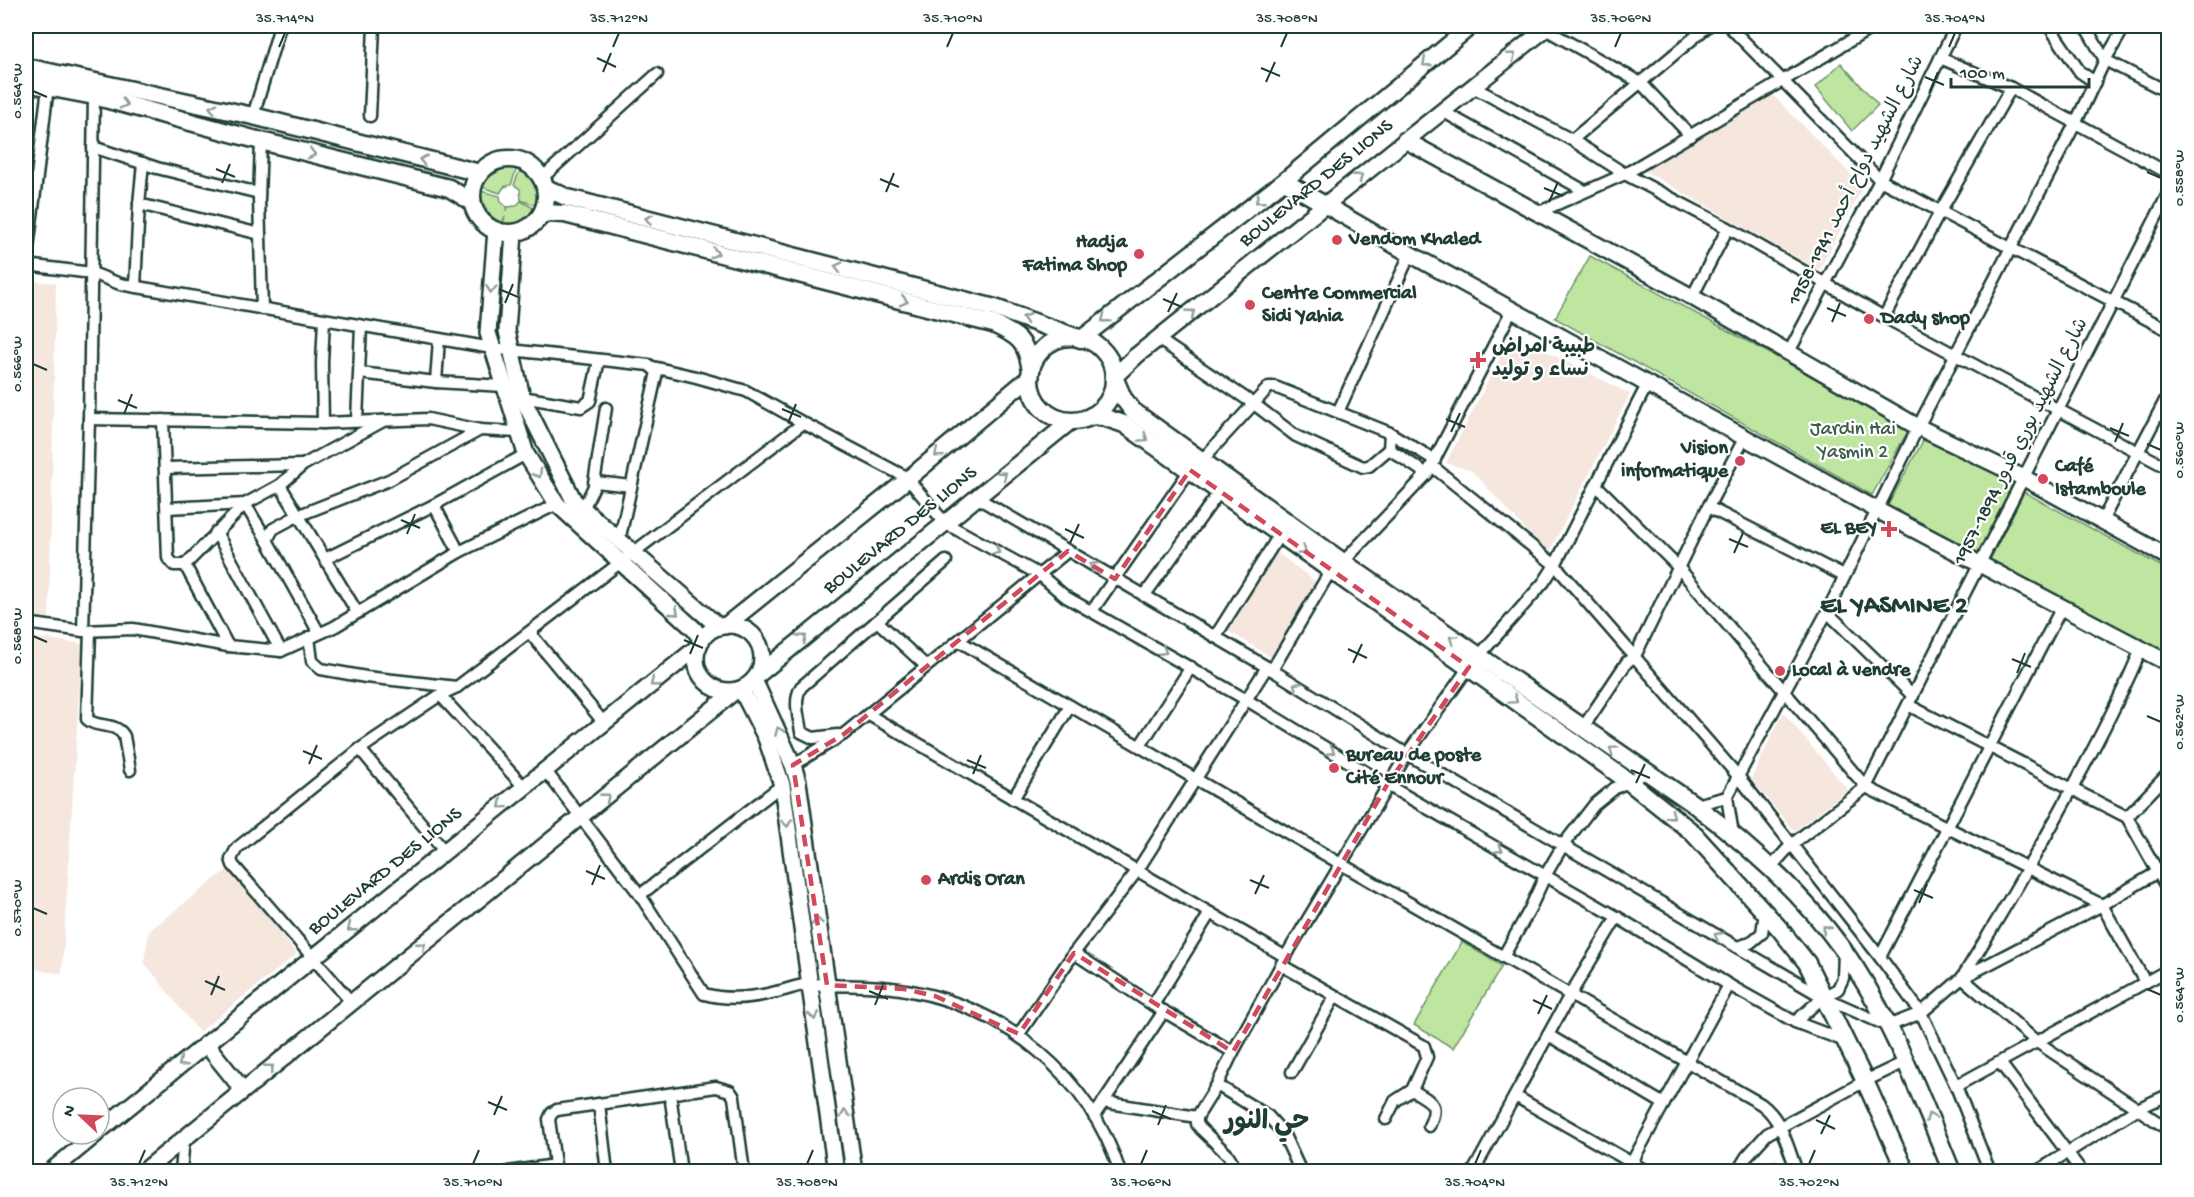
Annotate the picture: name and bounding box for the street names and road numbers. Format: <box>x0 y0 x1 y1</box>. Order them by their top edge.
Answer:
street label: شارع الشهيد دواح أحمد 1941-1958 <box>1781 51 1930 311</box>
street label: BOULEVARD DES LIONS <box>1235 115 1399 254</box>
street label: شارع الشهيد بوري قدور 1894-1957 <box>1948 314 2095 570</box>
street label: BOULEVARD DES LIONS <box>819 462 983 601</box>
street label: BOULEVARD DES LIONS <box>304 803 468 942</box>

